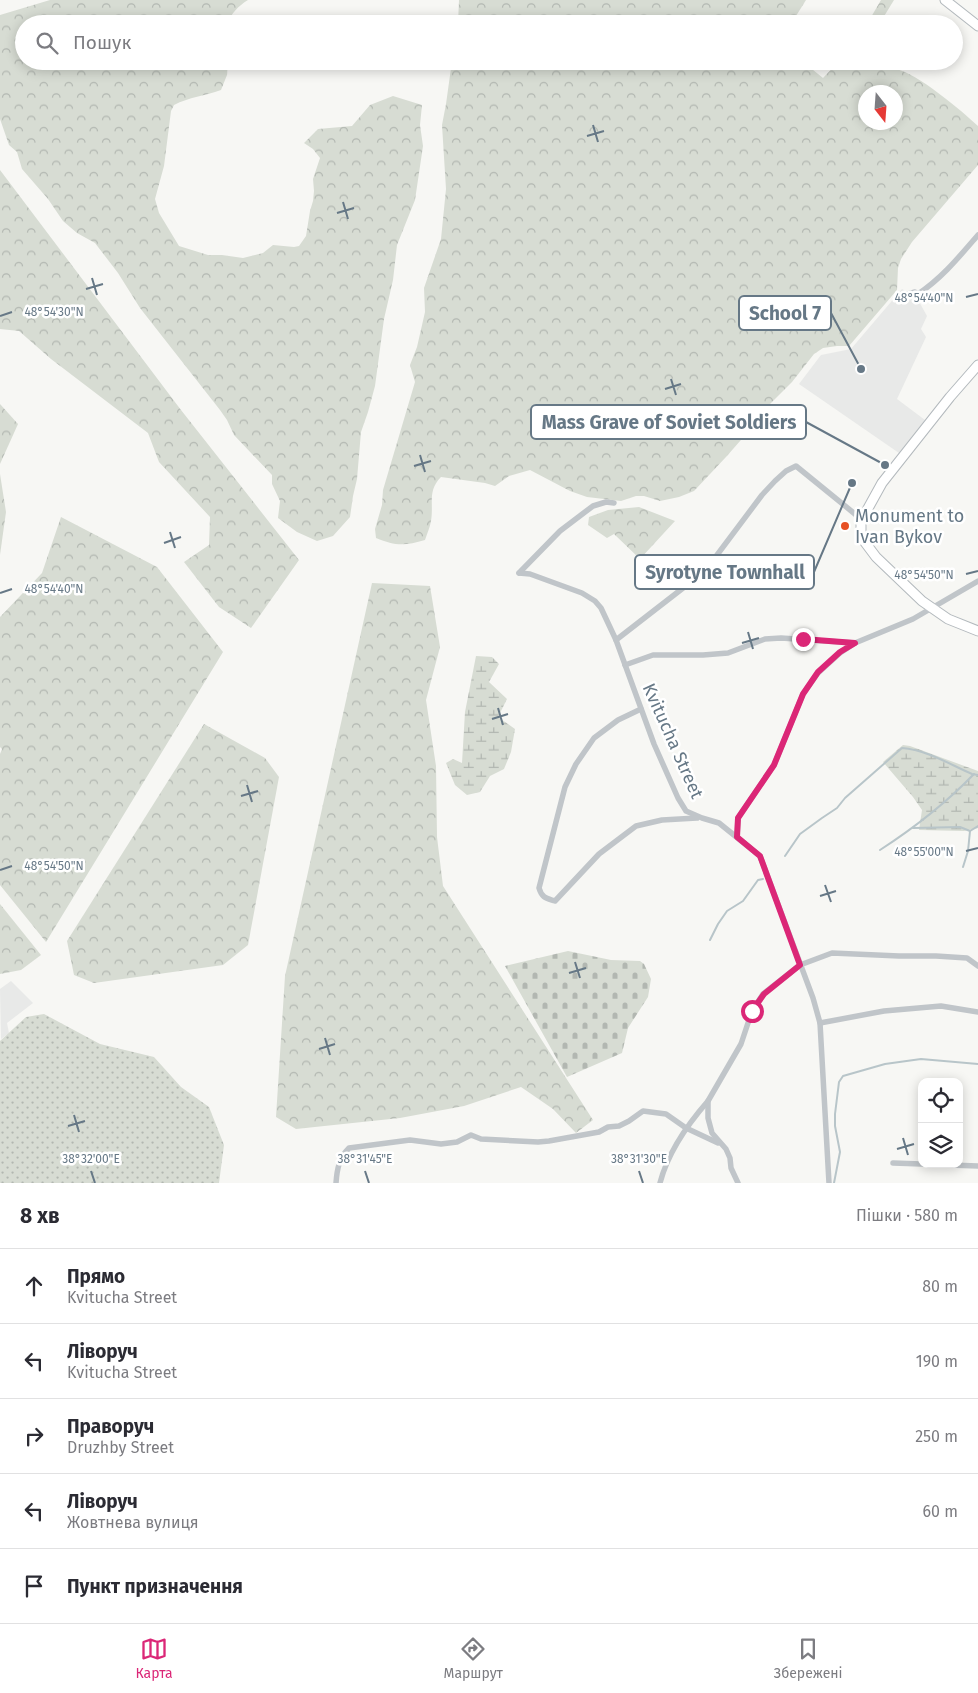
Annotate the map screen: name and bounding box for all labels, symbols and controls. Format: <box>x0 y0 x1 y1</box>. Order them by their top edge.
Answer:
search box <box>15 15 963 70</box>
icon: search <box>33 29 61 57</box>
text: Пошук <box>73 31 131 54</box>
north arrow <box>858 85 903 130</box>
text: 48°54'40"N <box>894 291 954 305</box>
callout: School 7 <box>739 296 831 330</box>
text: School 7 <box>749 302 821 325</box>
text: 48°54'30"N <box>24 305 84 319</box>
callout: Mass Grave of Soviet Soldiers <box>531 405 806 439</box>
text: Mass Grave of Soviet Soldiers <box>542 411 796 434</box>
place label: Monument to Ivan Bykov <box>855 505 964 548</box>
marker: Monument to Ivan Bykov <box>839 520 851 532</box>
callout: Syrotyne Townhall <box>635 555 814 589</box>
text: Syrotyne Townhall <box>645 561 805 584</box>
text: 48°54'50"N <box>894 568 954 582</box>
text: 48°54'40"N <box>24 582 84 596</box>
route end <box>792 628 815 651</box>
street label: Kvitucha Street <box>638 680 708 803</box>
text: 48°55'00"N <box>894 845 954 859</box>
text: 48°54'50"N <box>24 859 84 873</box>
route start <box>741 1000 764 1023</box>
map controls <box>918 1078 963 1168</box>
button: locate <box>918 1078 963 1123</box>
button: layers <box>918 1123 963 1168</box>
text: 38°32'00"E <box>62 1152 120 1166</box>
text: 38°31'45"E <box>337 1152 393 1166</box>
text: 38°31'30"E <box>611 1152 667 1166</box>
text: 8 хв <box>20 1203 60 1229</box>
text: Пішки · 580 m <box>856 1206 958 1225</box>
text: Прямо <box>67 1265 125 1288</box>
icon: ahead <box>20 1272 48 1300</box>
text: 80 m <box>922 1277 958 1296</box>
text: Kvitucha Street <box>67 1288 177 1307</box>
text: Ліворуч <box>67 1340 138 1363</box>
icon: left <box>20 1347 48 1375</box>
text: 190 m <box>916 1352 958 1371</box>
text: Kvitucha Street <box>67 1363 177 1382</box>
text: Праворуч <box>67 1415 154 1438</box>
icon: right <box>20 1422 48 1450</box>
text: 250 m <box>915 1427 958 1446</box>
text: Druzhby Street <box>67 1438 174 1457</box>
text: Ліворуч <box>67 1490 138 1513</box>
icon: left <box>20 1497 48 1525</box>
text: 60 m <box>923 1502 958 1521</box>
text: Жовтнева вулиця <box>67 1513 199 1532</box>
icon: arrive <box>20 1572 48 1600</box>
text: Пункт призначення <box>67 1575 243 1598</box>
tab: Карта <box>135 1635 173 1682</box>
tab: Маршрут <box>443 1635 503 1682</box>
tab: Збережені <box>774 1635 843 1682</box>

